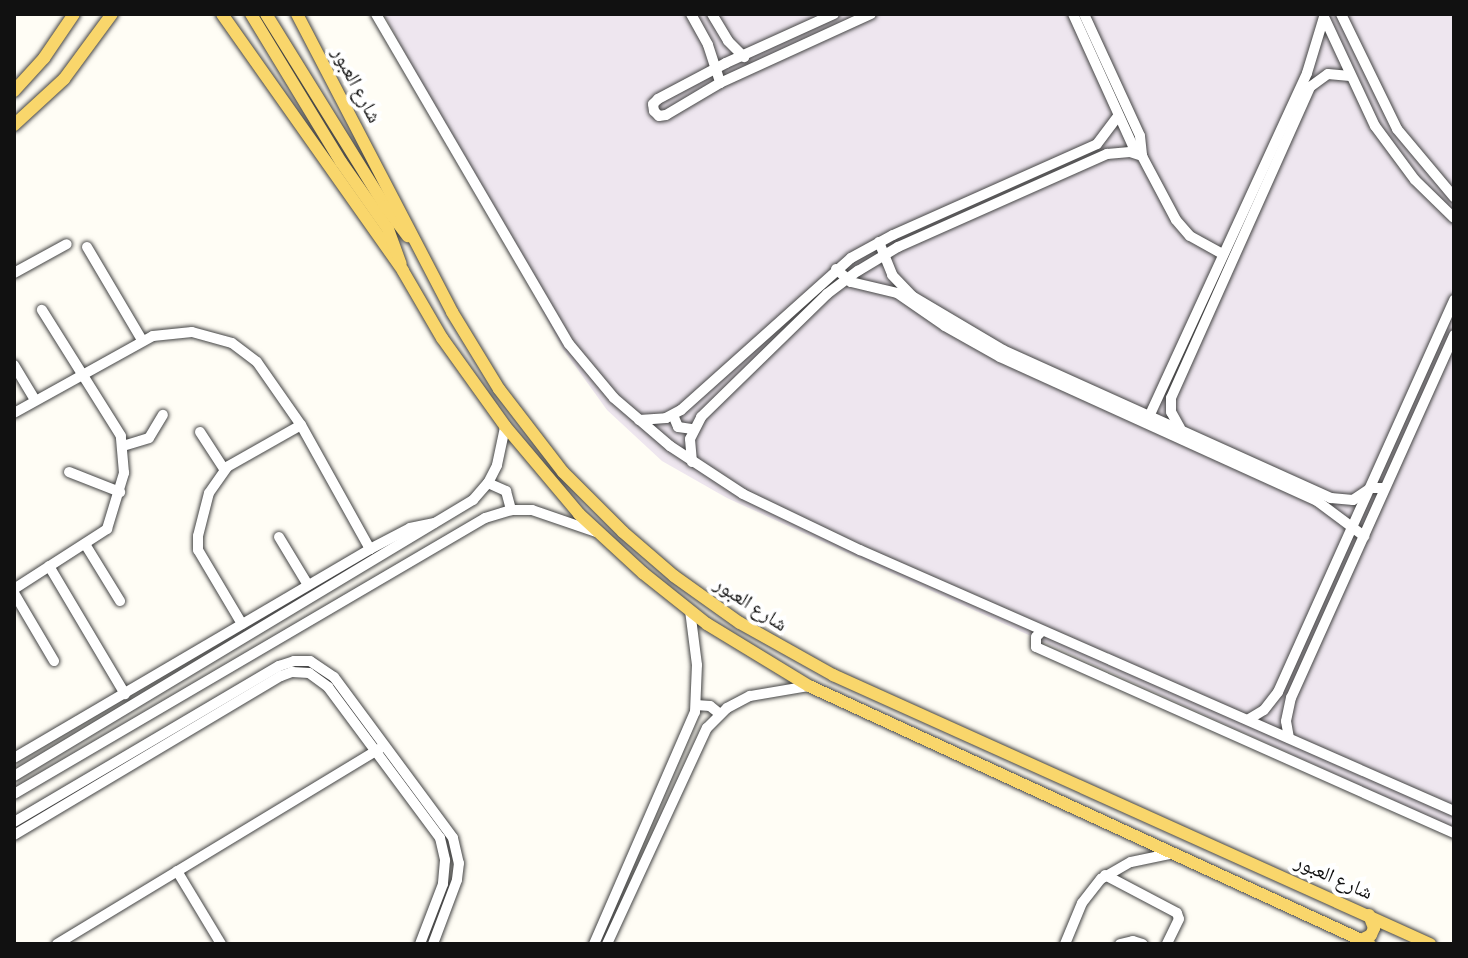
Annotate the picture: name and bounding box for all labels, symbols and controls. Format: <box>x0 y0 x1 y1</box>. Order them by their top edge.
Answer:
street label: شارع العبور <box>327 43 387 127</box>
street label: شارع العبور <box>710 572 792 636</box>
street label: شارع العبور <box>1292 849 1376 905</box>

